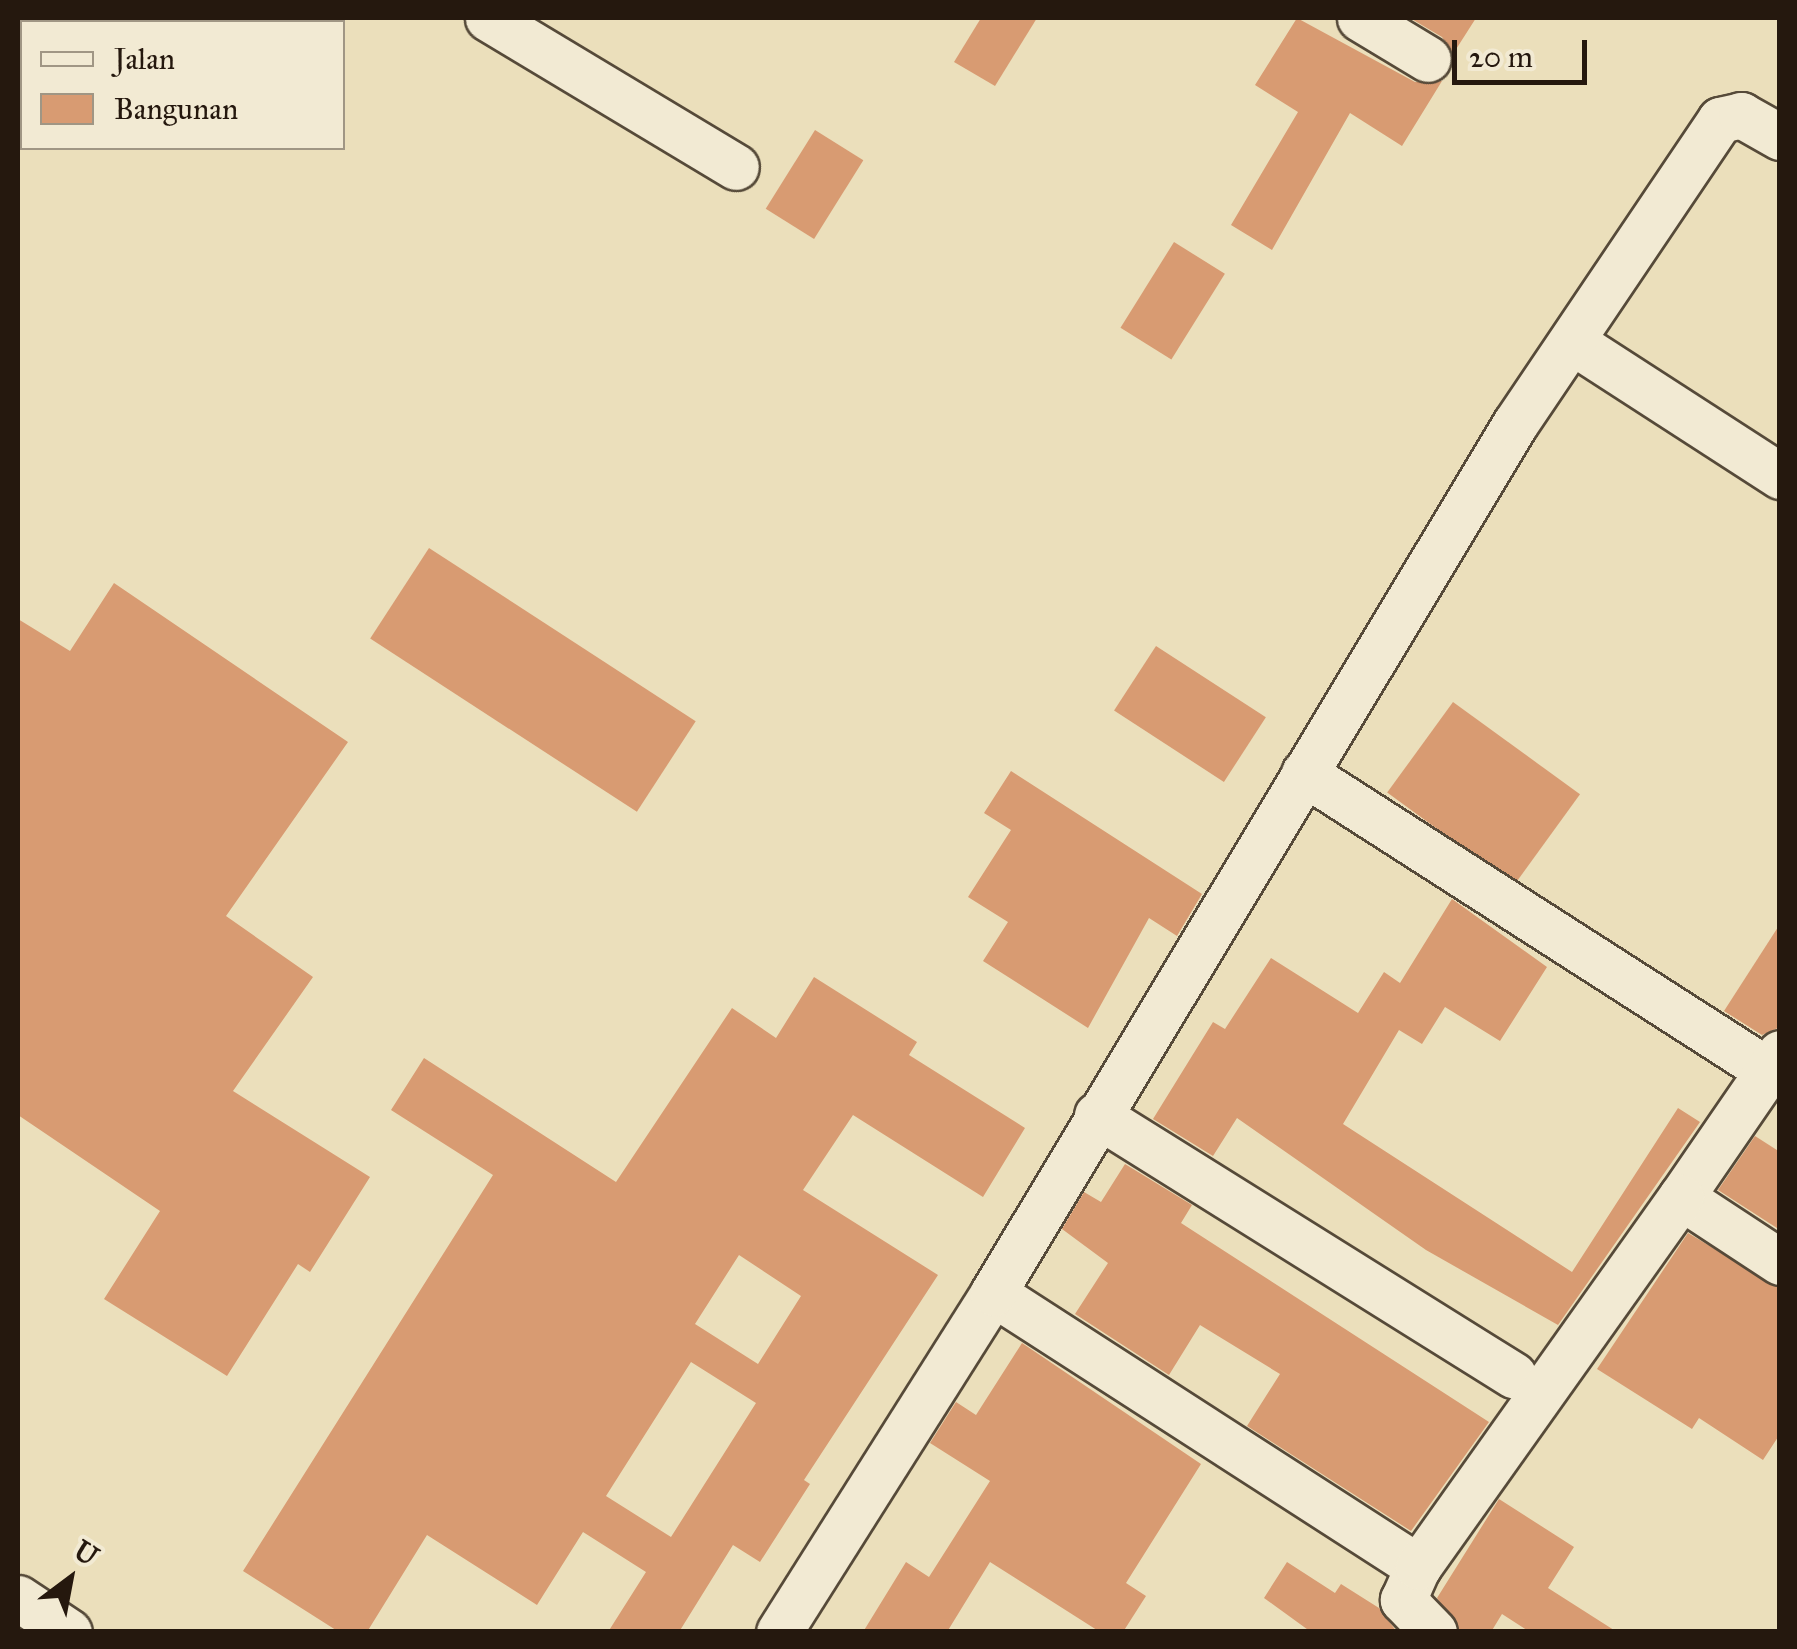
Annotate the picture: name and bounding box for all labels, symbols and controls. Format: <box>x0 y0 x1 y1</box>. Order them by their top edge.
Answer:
legend <box>20 20 345 150</box>
scale bar <box>1457 20 1592 82</box>
text: 20 m <box>1469 39 1533 75</box>
text: Jalan <box>114 41 175 77</box>
text: Bangunan <box>114 91 238 127</box>
north arrow <box>20 1529 120 1629</box>
text: U <box>68 1532 105 1574</box>

